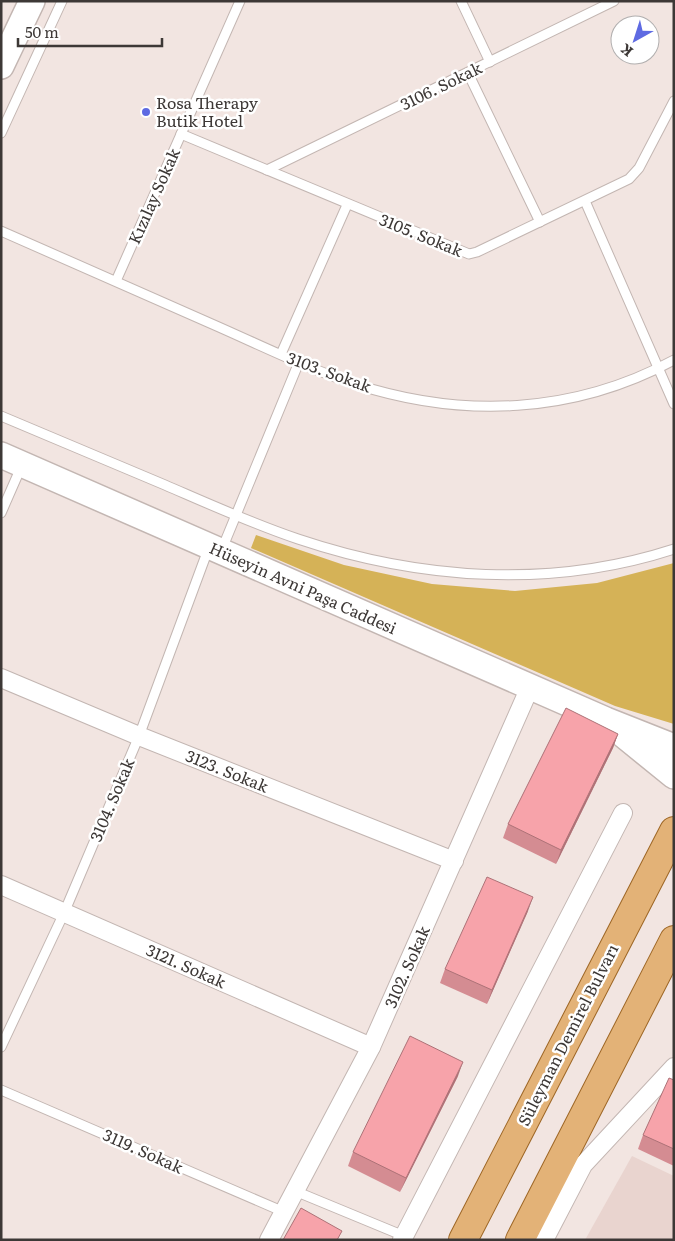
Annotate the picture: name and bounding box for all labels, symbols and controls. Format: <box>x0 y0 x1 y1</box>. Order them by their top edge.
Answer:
scale bar <box>18 15 161 47</box>
north arrow <box>610 15 660 65</box>
text: 50 m <box>25 20 59 43</box>
text: K <box>616 40 637 62</box>
street label: 3106. Sokak <box>396 55 486 115</box>
place label: Rosa Therapy Butik Hotel <box>156 90 259 132</box>
marker: Rosa Therapy Butik Hotel <box>140 106 152 118</box>
street label: Kızılay Sokak <box>121 144 185 247</box>
street label: 3105. Sokak <box>376 206 467 262</box>
street label: 3103. Sokak <box>284 345 375 398</box>
street label: Hüseyin Avni Paşa Caddesi <box>206 535 401 639</box>
street label: 3123. Sokak <box>182 743 273 798</box>
street label: 3104. Sokak <box>83 754 140 845</box>
street label: 3102. Sokak <box>377 921 435 1012</box>
street label: 3121. Sokak <box>143 937 230 993</box>
street label: Süleyman Demirel Bulvarı <box>511 939 623 1130</box>
street label: 3119. Sokak <box>100 1122 188 1179</box>

